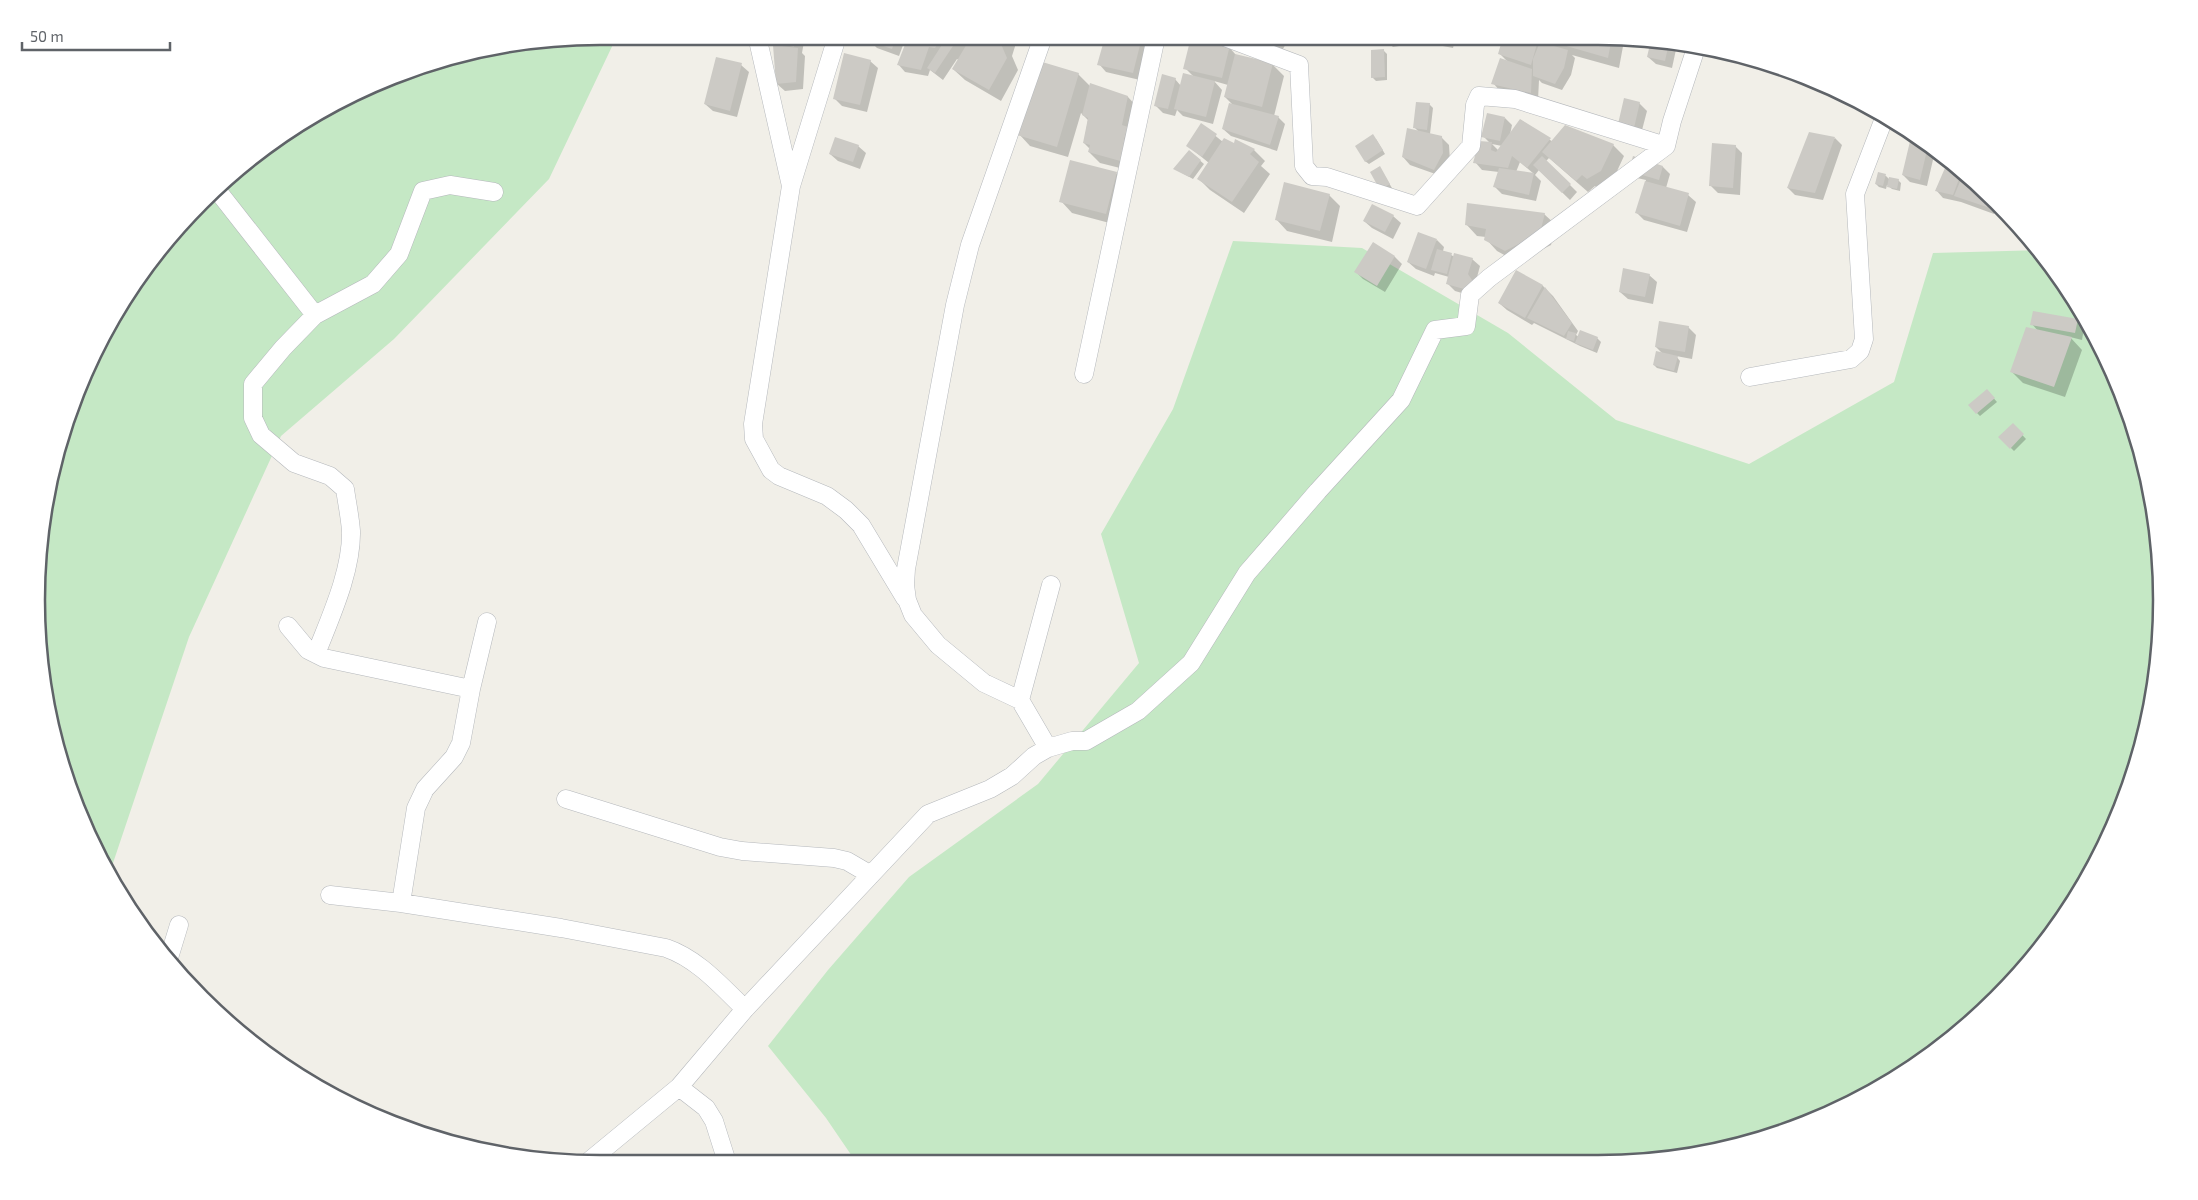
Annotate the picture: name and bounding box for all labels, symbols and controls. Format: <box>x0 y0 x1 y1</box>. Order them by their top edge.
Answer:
scale bar <box>22 20 170 52</box>
text: 50 m <box>30 27 64 45</box>

